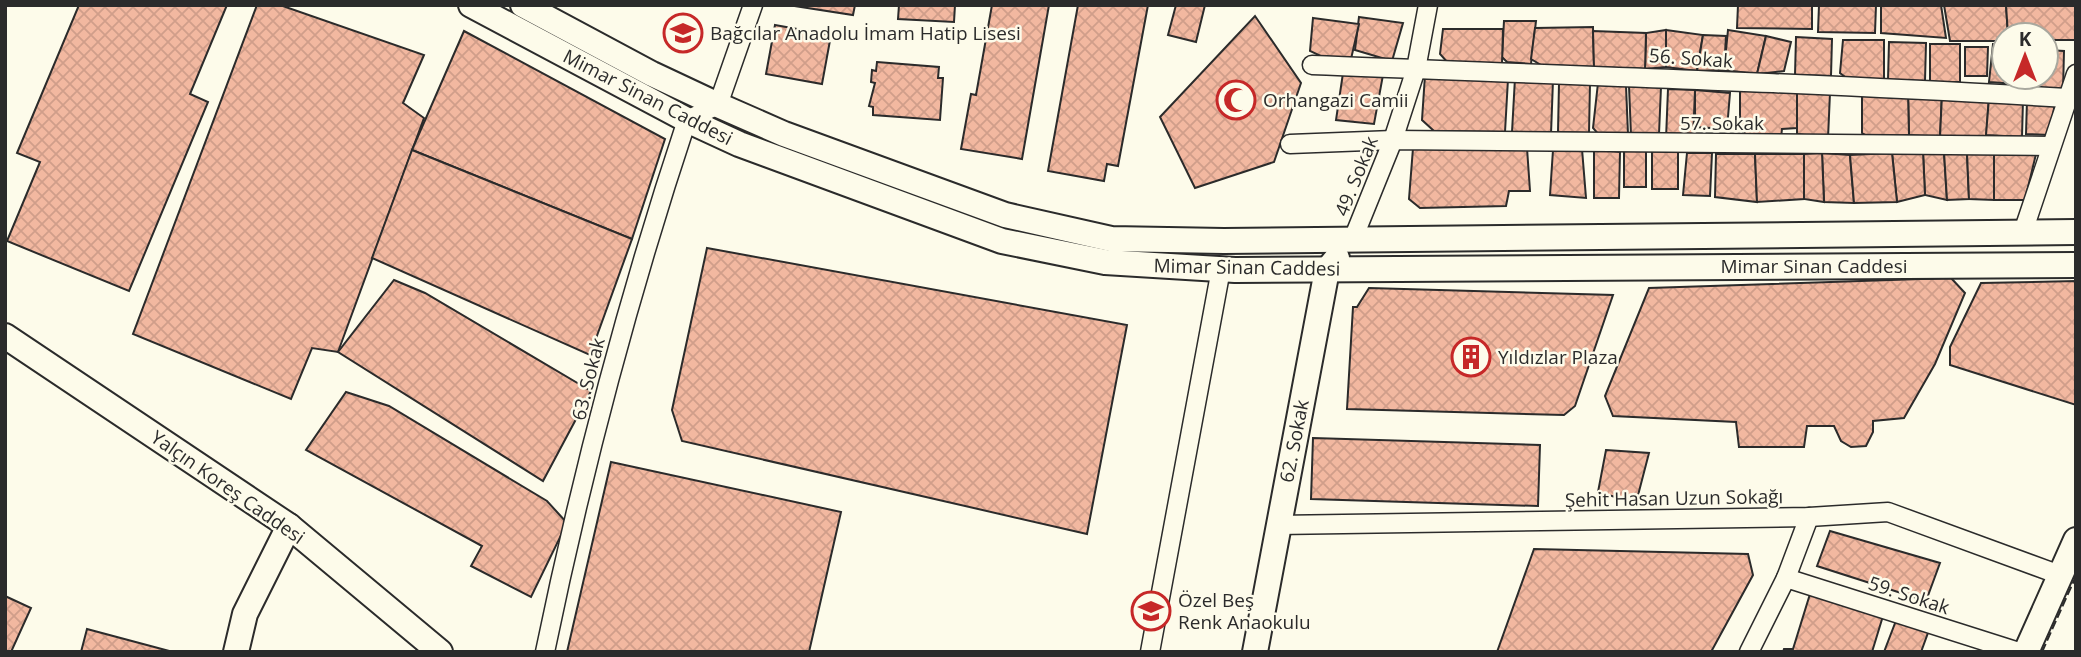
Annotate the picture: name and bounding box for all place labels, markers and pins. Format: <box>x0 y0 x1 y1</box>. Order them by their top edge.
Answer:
school or university icon: Bağcılar Anadolu İmam Hatip Lisesi <box>662 12 704 54</box>
place label: Bağcılar Anadolu İmam Hatip Lisesi <box>710 20 1021 46</box>
mosque icon: Orhangazi Camii <box>1215 79 1257 121</box>
place label: Orhangazi Camii <box>1263 87 1409 113</box>
building icon: Yıldızlar Plaza <box>1450 336 1492 378</box>
place label: Yıldızlar Plaza <box>1498 344 1618 370</box>
place label: Özel Beş Renk Anaokulu <box>1178 587 1311 635</box>
school or university icon: Özel Beş Renk Anaokulu <box>1130 590 1172 632</box>

